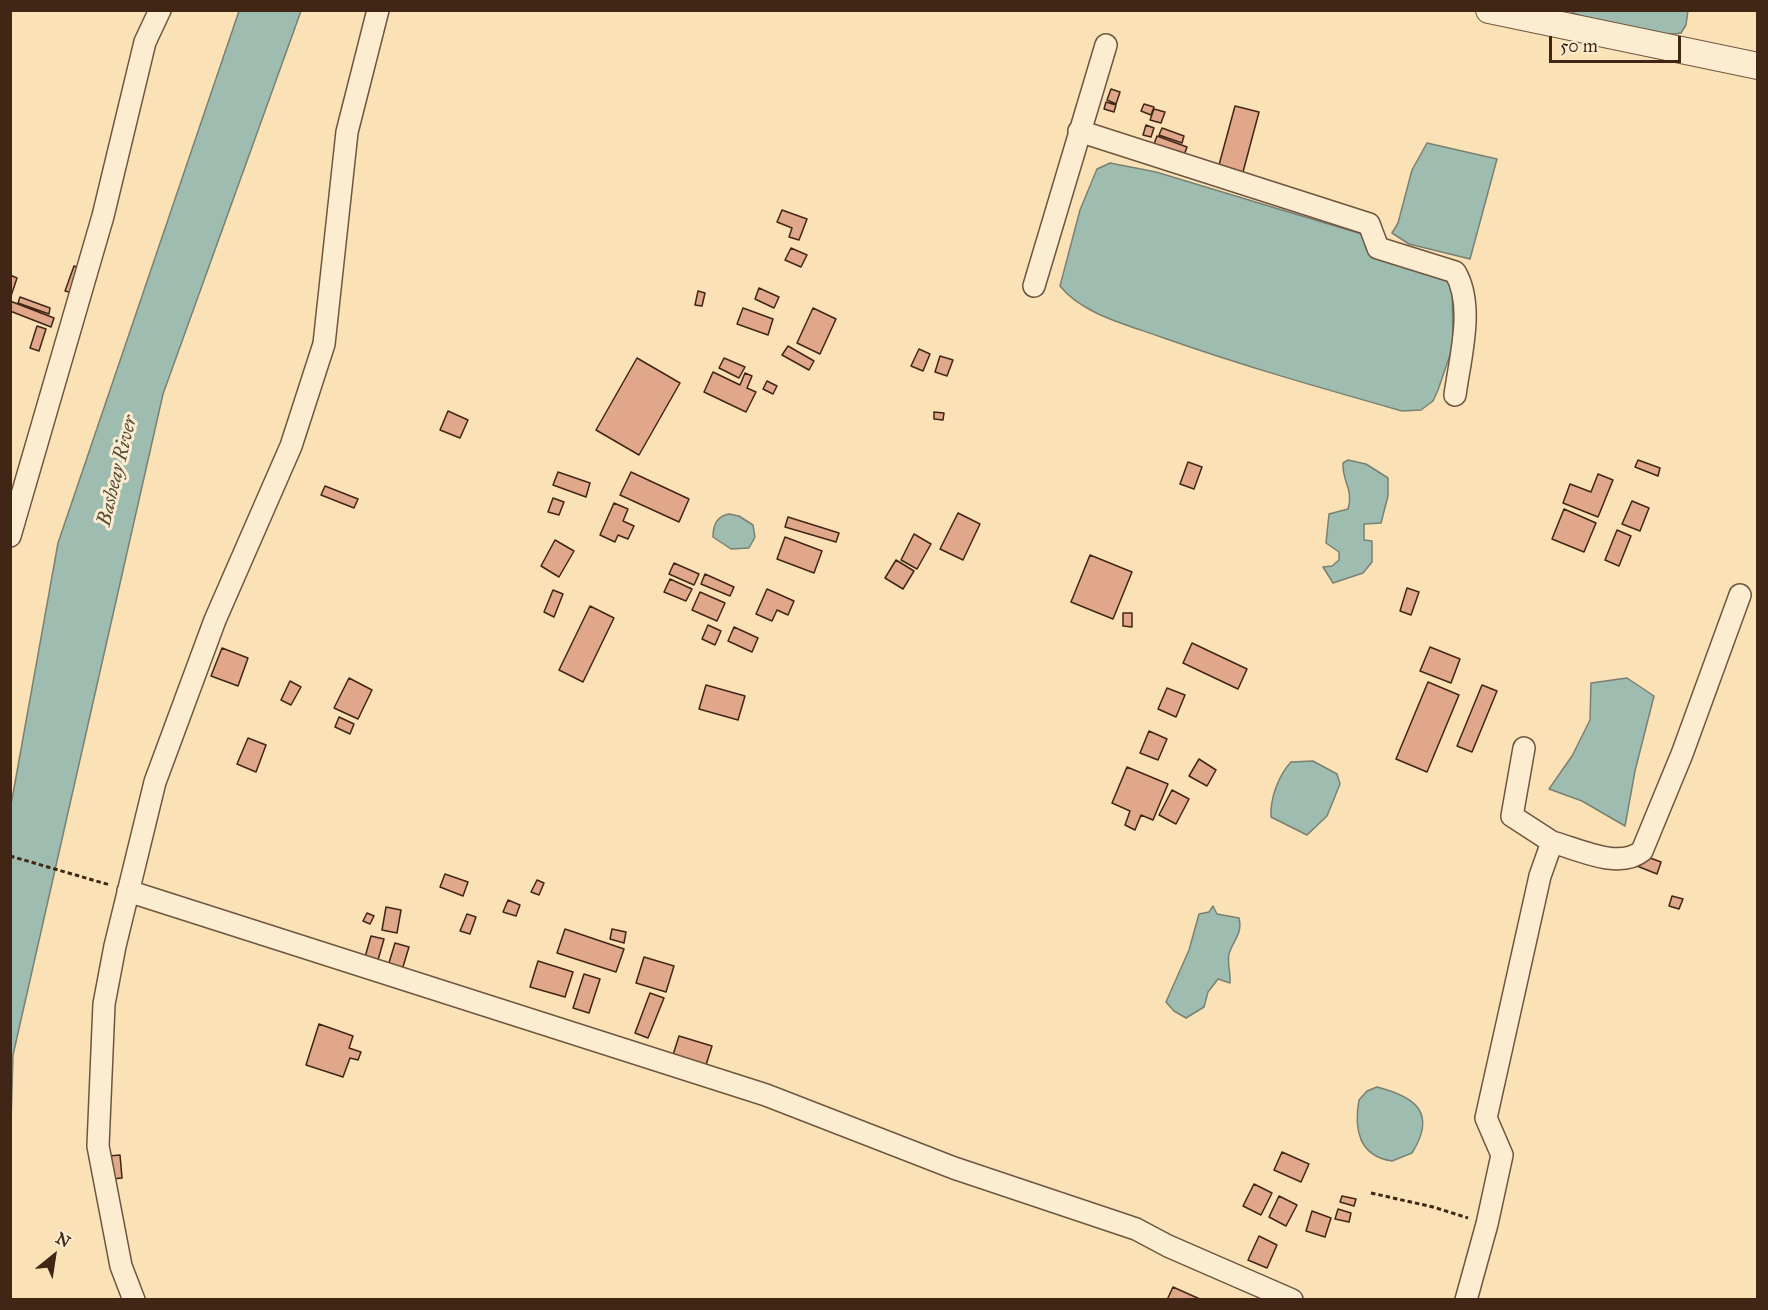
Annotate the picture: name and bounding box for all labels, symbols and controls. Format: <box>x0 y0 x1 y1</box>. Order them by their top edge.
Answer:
scale bar <box>1552 24 1684 62</box>
text: 50 m <box>1560 35 1598 57</box>
water label: Basheay River <box>93 413 143 529</box>
north arrow <box>24 1226 84 1286</box>
text: N <box>53 1228 74 1252</box>

